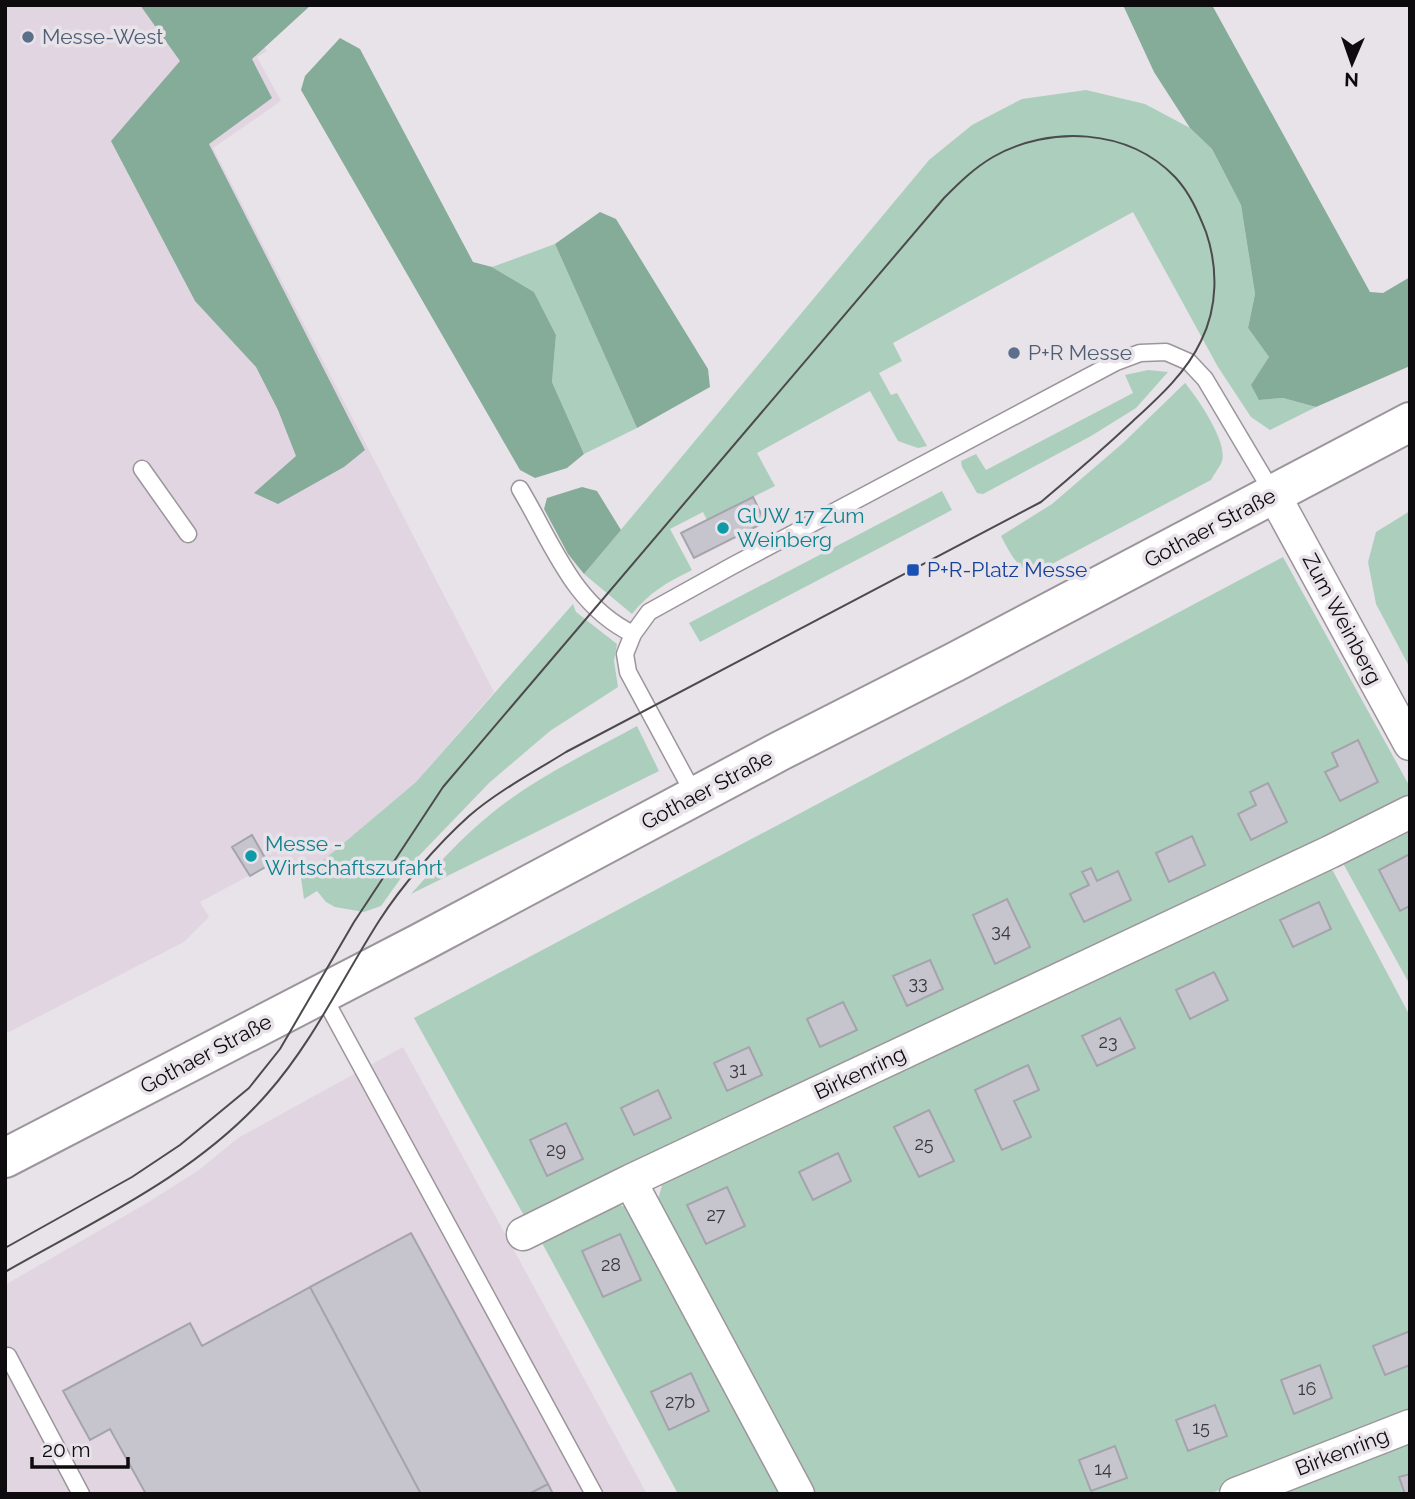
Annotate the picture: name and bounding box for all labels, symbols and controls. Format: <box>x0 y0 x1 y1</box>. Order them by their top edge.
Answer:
place label: Messe-West <box>42 24 163 49</box>
north arrow <box>1317 28 1387 98</box>
marker: Messe-West <box>20 29 36 45</box>
text: N <box>1344 69 1359 91</box>
place label: P+R Messe <box>1028 340 1132 365</box>
marker: P+R Messe <box>1006 345 1022 361</box>
street label: Gothaer Straße <box>1140 482 1280 573</box>
place label: GUW 17 Zum Weinberg <box>737 503 865 552</box>
marker: GUW 17 Zum Weinberg <box>715 520 731 536</box>
street label: Zum Weinberg <box>1298 549 1387 688</box>
place label: P+R-Platz Messe <box>927 557 1087 582</box>
marker: P+R-Platz Messe <box>905 562 921 578</box>
street label: Gothaer Straße <box>637 744 777 835</box>
place label: Messe - Wirtschaftszufahrt <box>265 831 443 880</box>
marker: Messe - Wirtschaftszufahrt <box>243 848 259 864</box>
house number: 34 <box>991 920 1011 941</box>
house number: 33 <box>908 972 928 993</box>
street label: Gothaer Straße <box>136 1008 276 1099</box>
house number: 23 <box>1099 1031 1118 1052</box>
street label: Birkenring <box>810 1040 910 1105</box>
house number: 31 <box>729 1058 747 1079</box>
house number: 25 <box>914 1133 934 1154</box>
house number: 29 <box>546 1139 566 1160</box>
house number: 27 <box>706 1204 726 1225</box>
house number: 28 <box>601 1254 621 1275</box>
house number: 16 <box>1298 1378 1316 1399</box>
house number: 27b <box>665 1391 695 1412</box>
house number: 15 <box>1192 1417 1210 1438</box>
street label: Birkenring <box>1291 1422 1392 1481</box>
scale bar <box>32 1426 128 1470</box>
text: 20 m <box>42 1437 90 1462</box>
house number: 14 <box>1094 1458 1112 1479</box>

